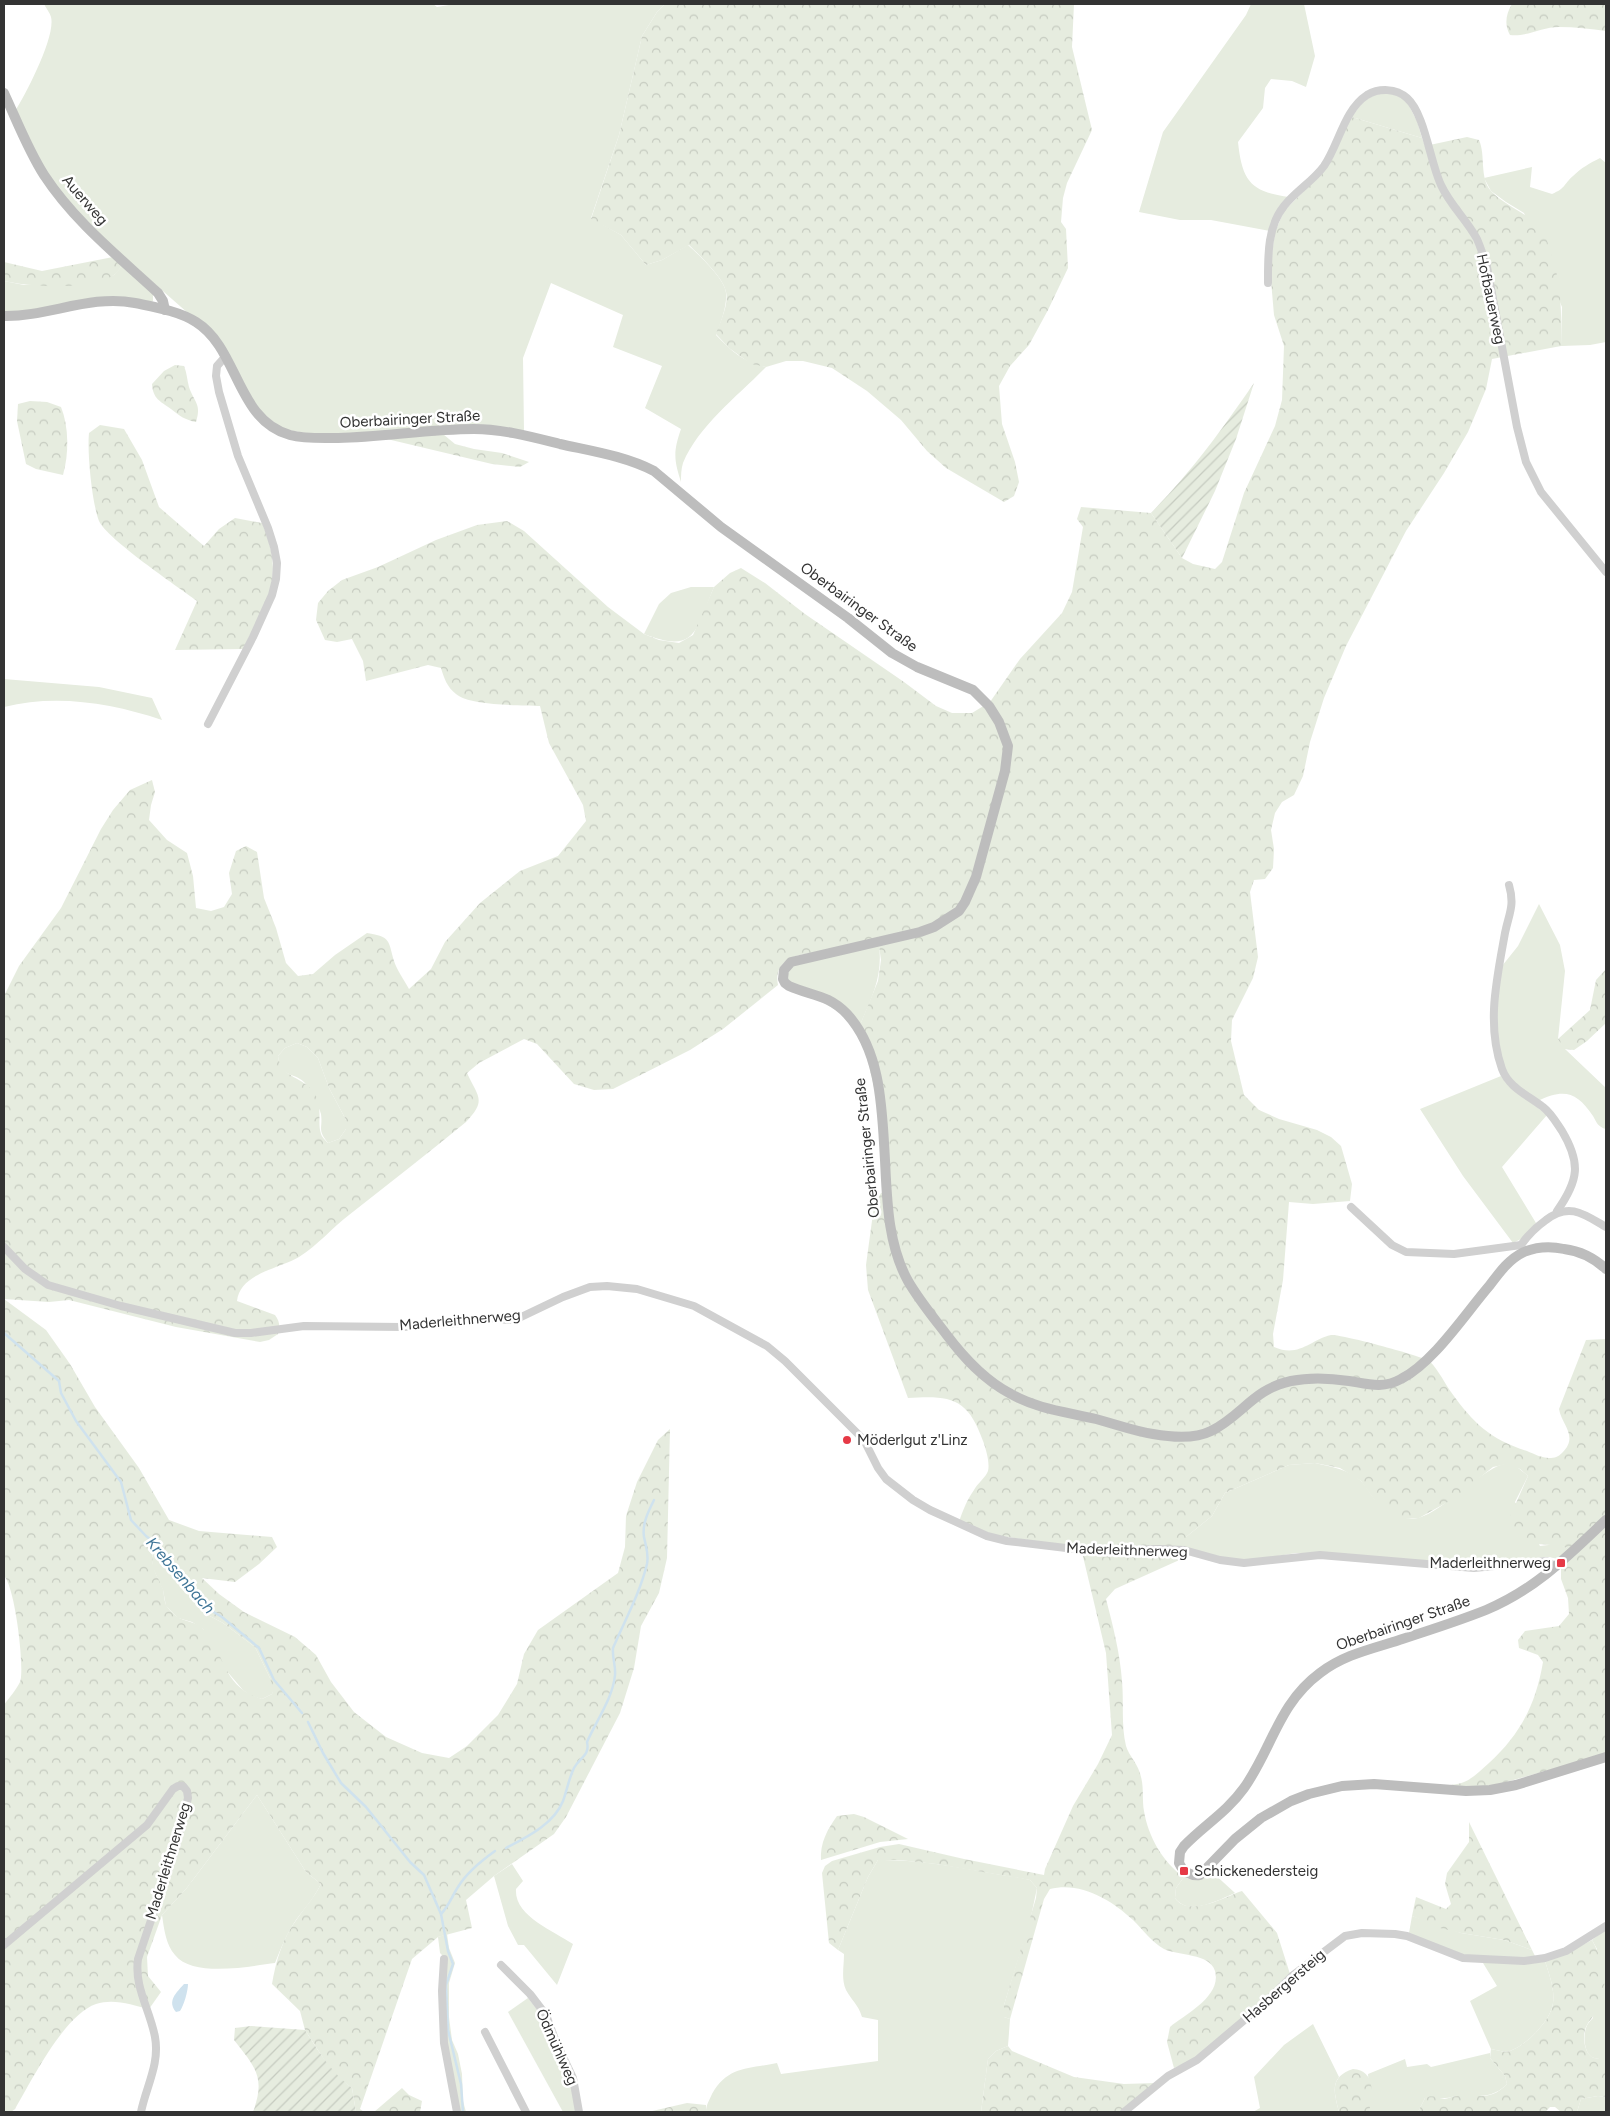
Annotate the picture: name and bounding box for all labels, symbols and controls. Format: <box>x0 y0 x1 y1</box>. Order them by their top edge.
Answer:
street label: Auerweg <box>58 171 112 229</box>
street label: Hofbauerweg <box>1473 252 1509 346</box>
street label: Oberbairinger Straße <box>339 406 481 432</box>
street label: Oberbairinger Straße <box>797 558 921 656</box>
street label: Oberbairinger Straße <box>851 1077 883 1219</box>
street label: Maderleithnerweg <box>399 1306 521 1334</box>
place label: Möderlgut z'Linz <box>857 1431 968 1449</box>
marker: Möderlgut z'Linz <box>841 1434 853 1446</box>
water label: Krebsenbach <box>142 1533 219 1617</box>
street label: Maderleithnerweg <box>1066 1539 1188 1561</box>
place label: Maderleithnerweg <box>1429 1554 1551 1572</box>
marker: Maderleithnerweg <box>1555 1557 1567 1569</box>
street label: Oberbairinger Straße <box>1334 1592 1472 1654</box>
street label: Maderleithnerweg <box>142 1800 194 1922</box>
place label: Schickenedersteig <box>1194 1862 1318 1880</box>
marker: Schickenedersteig <box>1178 1865 1190 1877</box>
street label: Hasbergersteig <box>1239 1945 1329 2027</box>
street label: Ödmühlweg <box>532 2006 582 2088</box>

